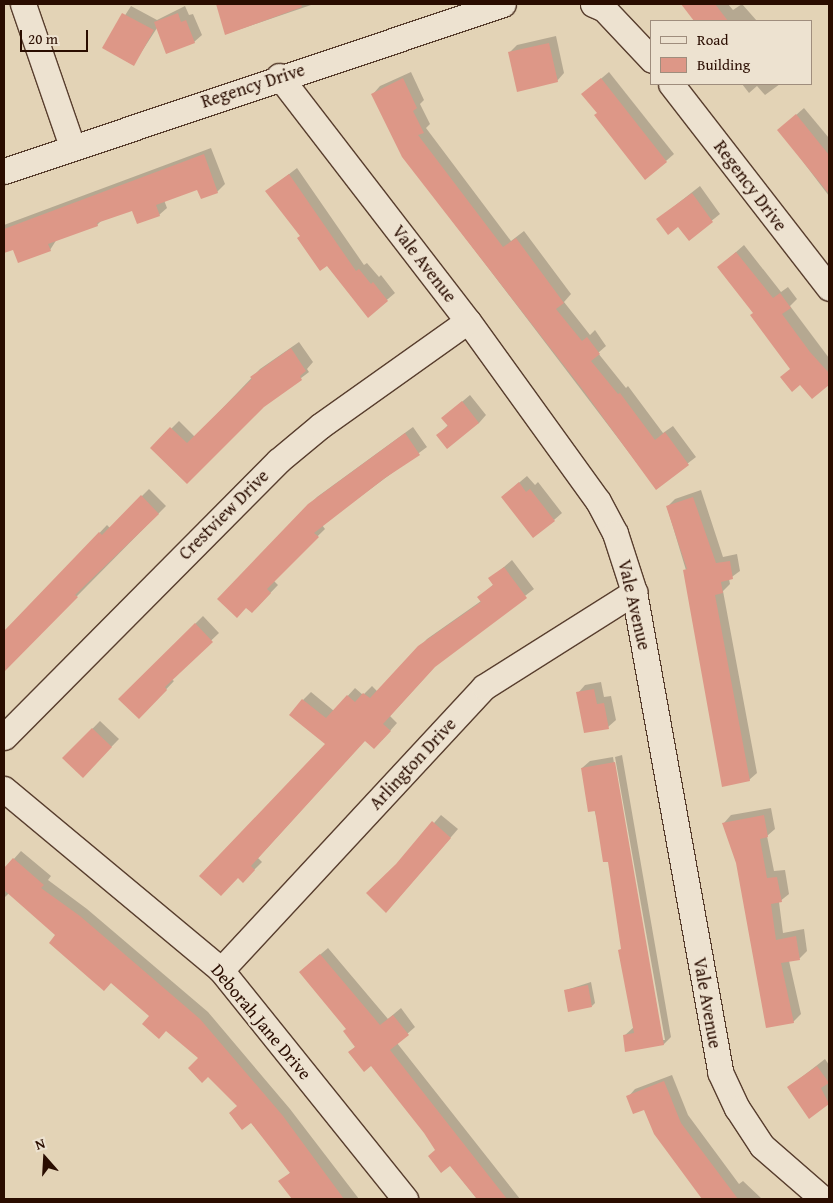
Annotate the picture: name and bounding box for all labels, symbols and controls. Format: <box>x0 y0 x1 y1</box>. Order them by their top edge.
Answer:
scale bar <box>22 20 90 52</box>
legend <box>650 20 813 85</box>
text: 20 m <box>28 28 58 49</box>
text: Road <box>697 29 728 50</box>
text: Building <box>697 54 750 75</box>
street label: Regency Drive <box>198 59 308 113</box>
street label: Regency Drive <box>709 137 791 235</box>
street label: Vale Avenue <box>387 221 461 307</box>
street label: Crestview Drive <box>174 465 274 565</box>
street label: Vale Avenue <box>613 558 655 652</box>
street label: Arlington Drive <box>365 714 461 814</box>
street label: Vale Avenue <box>688 956 726 1050</box>
street label: Deborah Jane Drive <box>206 960 316 1084</box>
north arrow <box>20 1133 70 1183</box>
text: N <box>32 1133 48 1155</box>

